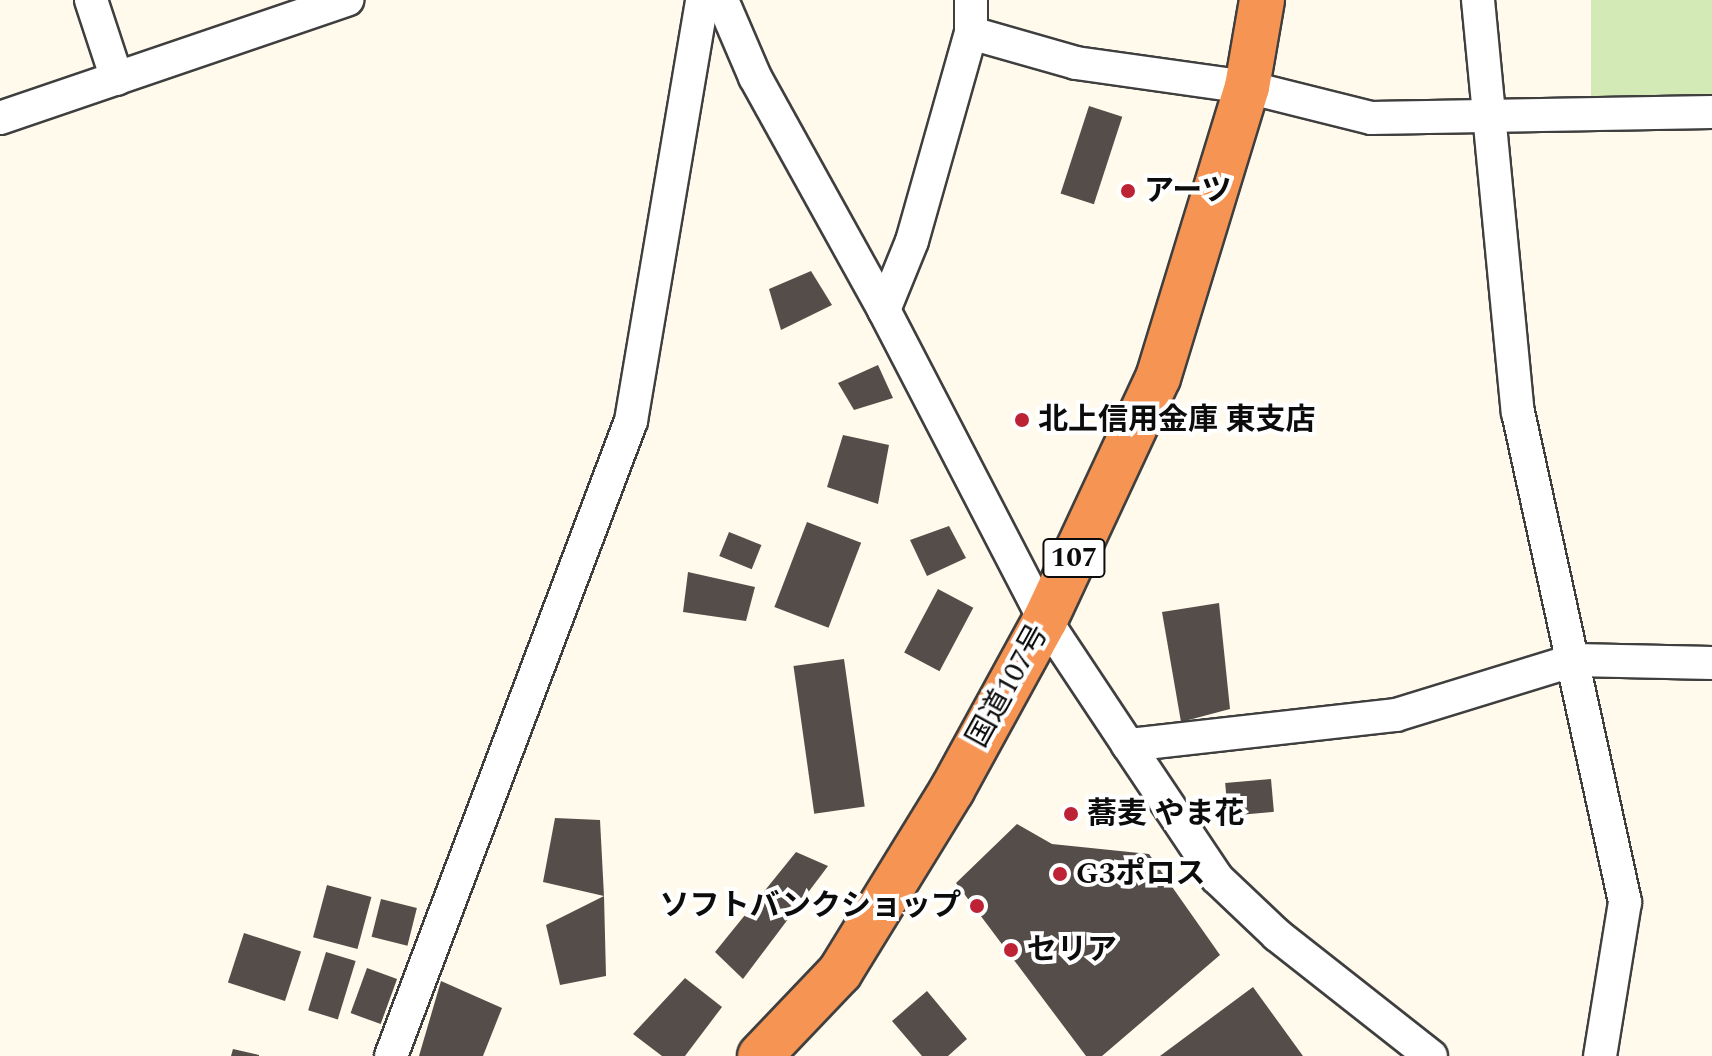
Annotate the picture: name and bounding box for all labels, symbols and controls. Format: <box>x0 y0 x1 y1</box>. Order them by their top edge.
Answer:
place label: アーツ <box>1144 173 1232 209</box>
marker: アーツ <box>1119 182 1137 200</box>
place label: 北上信用金庫 東支店 <box>1038 402 1315 438</box>
marker: 北上信用金庫 東支店 <box>1013 411 1031 429</box>
road number: 107 <box>1042 534 1106 582</box>
street label: 国道107号 <box>960 618 1056 754</box>
place label: 蕎麦 やま花 <box>1087 796 1244 832</box>
marker: 蕎麦 やま花 <box>1062 805 1080 823</box>
place label: G3ポロス <box>1076 856 1206 892</box>
marker: G3ポロス <box>1051 865 1069 883</box>
place label: ソフトバンクショップ <box>661 888 961 924</box>
marker: ソフトバンクショップ <box>968 897 986 915</box>
place label: セリア <box>1027 932 1117 968</box>
marker: セリア <box>1002 941 1020 959</box>

